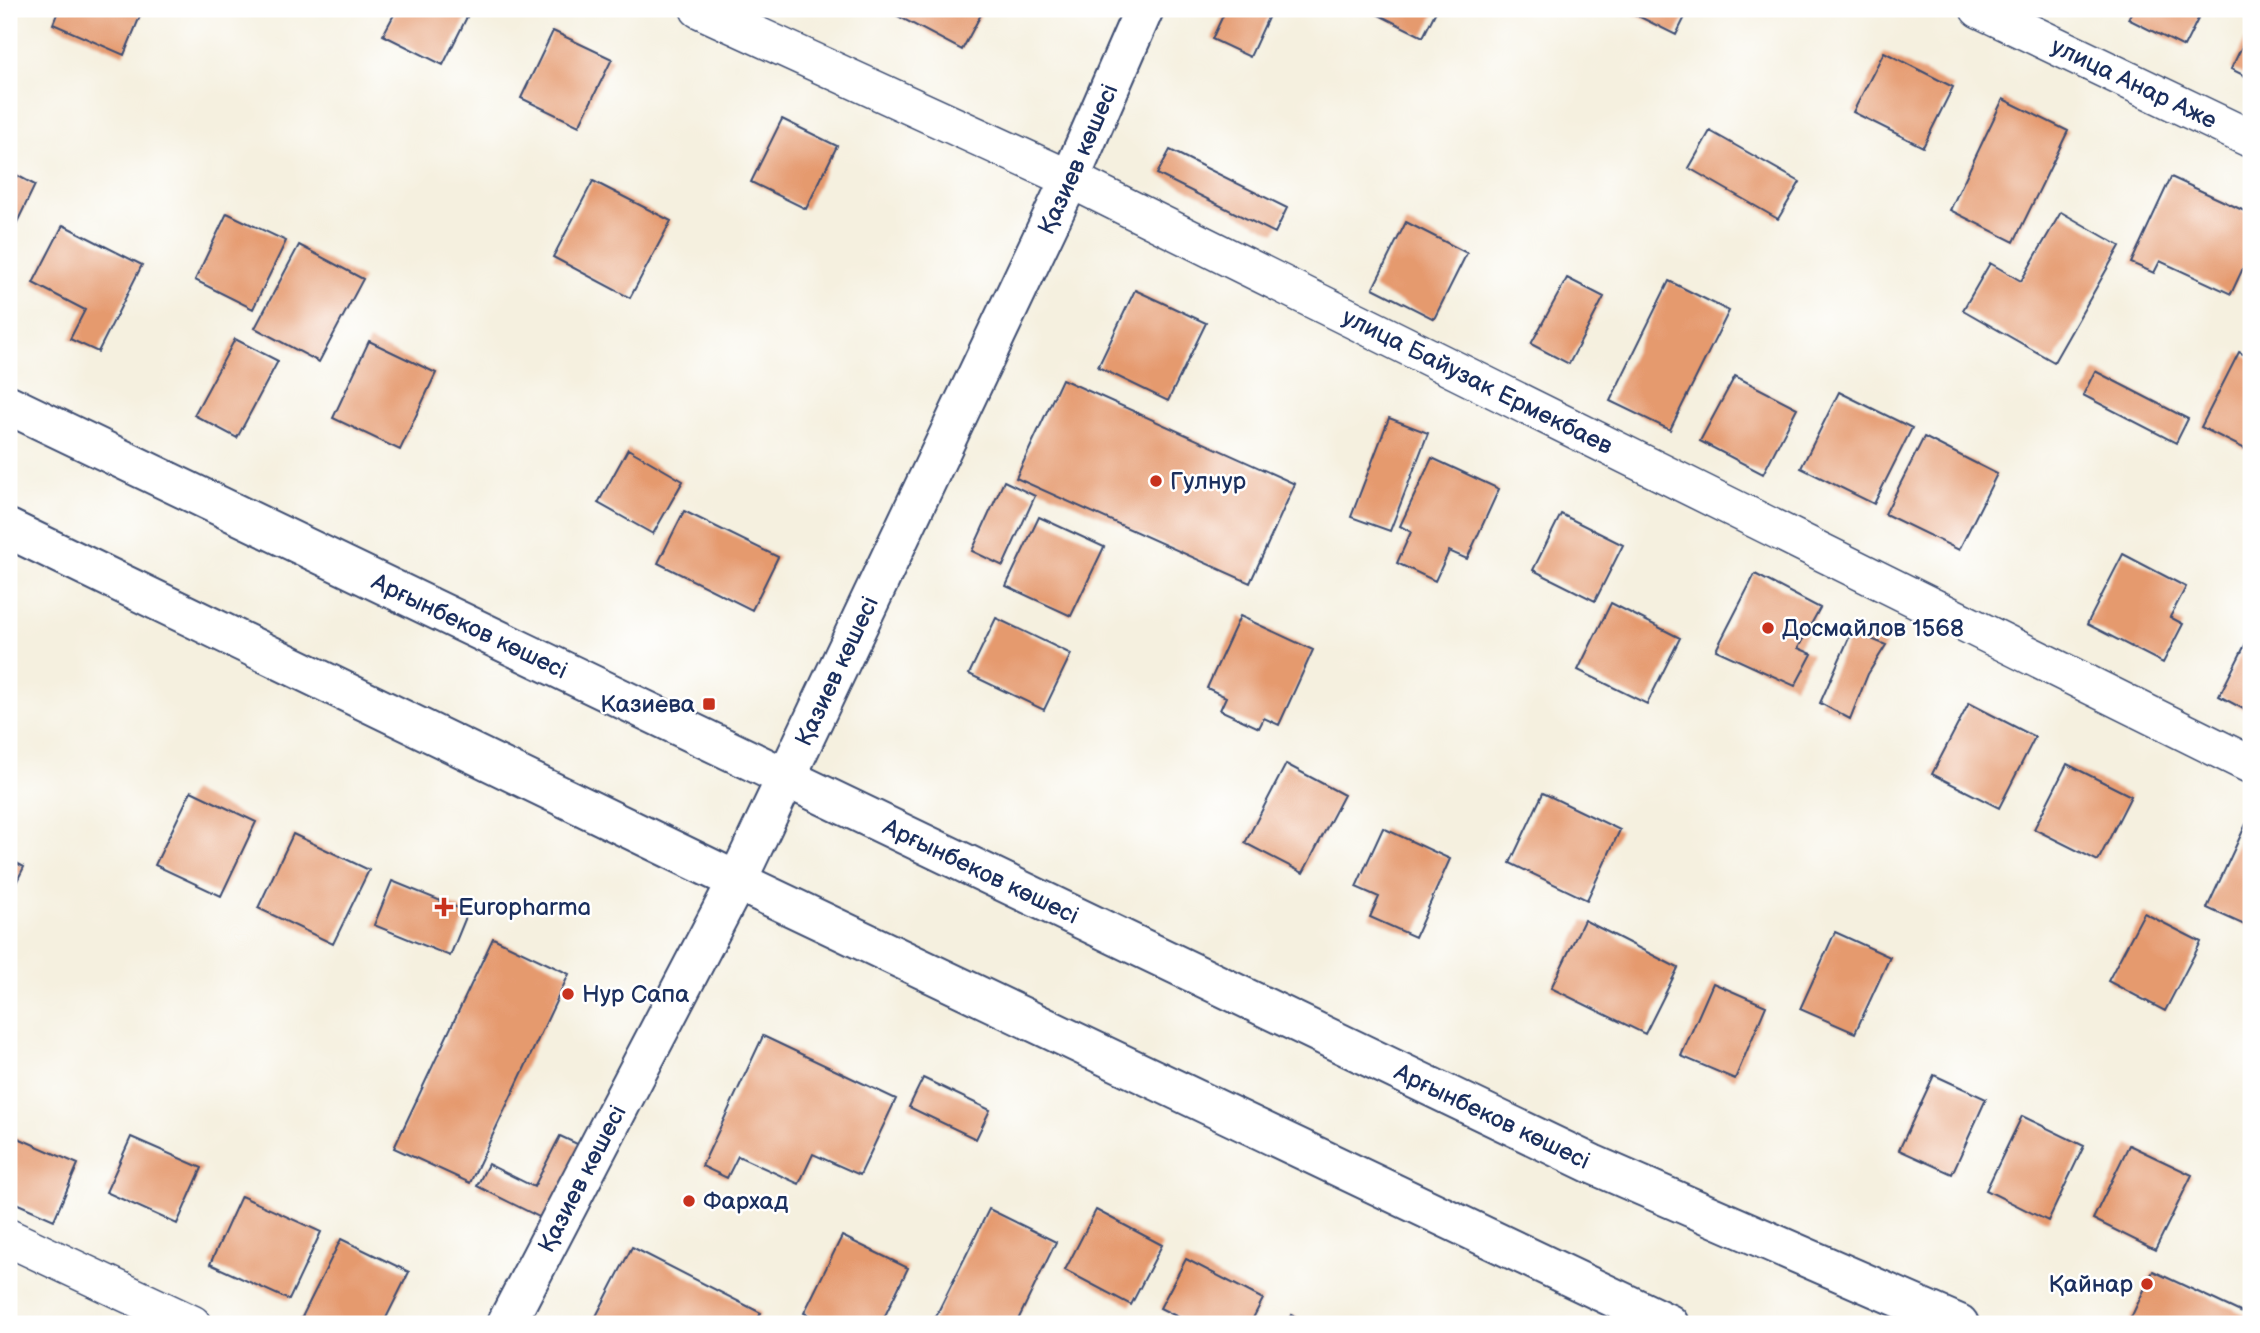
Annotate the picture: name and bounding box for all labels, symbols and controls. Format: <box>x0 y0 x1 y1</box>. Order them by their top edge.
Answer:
street label: улица Анар Аже <box>2047 31 2222 135</box>
street label: Қазиев көшесі <box>1031 79 1124 239</box>
street label: улица Байузак Ермекбаев <box>1338 302 1618 461</box>
place label: Гулнур <box>1170 467 1247 496</box>
marker: Гулнур <box>1148 473 1164 489</box>
street label: Арғынбеков көшесі <box>366 566 572 685</box>
street label: Қазиев көшесі <box>789 592 884 750</box>
place label: Досмайлов 1568 <box>1782 614 1964 643</box>
marker: Досмайлов 1568 <box>1760 620 1776 636</box>
place label: Казиева <box>600 690 695 719</box>
marker: Казиева <box>701 696 717 712</box>
street label: Арғынбеков көшесі <box>878 811 1084 930</box>
place label: Europharma <box>458 893 591 922</box>
marker: Europharma <box>436 899 452 915</box>
place label: Нур Сапа <box>582 980 689 1009</box>
marker: Нур Сапа <box>560 986 576 1002</box>
street label: Арғынбеков көшесі <box>1389 1057 1595 1175</box>
street label: Қазиев көшесі <box>531 1100 632 1257</box>
place label: Фархад <box>703 1187 789 1216</box>
marker: Фархад <box>681 1193 697 1209</box>
place label: Қайнар <box>2049 1270 2133 1299</box>
marker: Қайнар <box>2139 1276 2155 1292</box>

